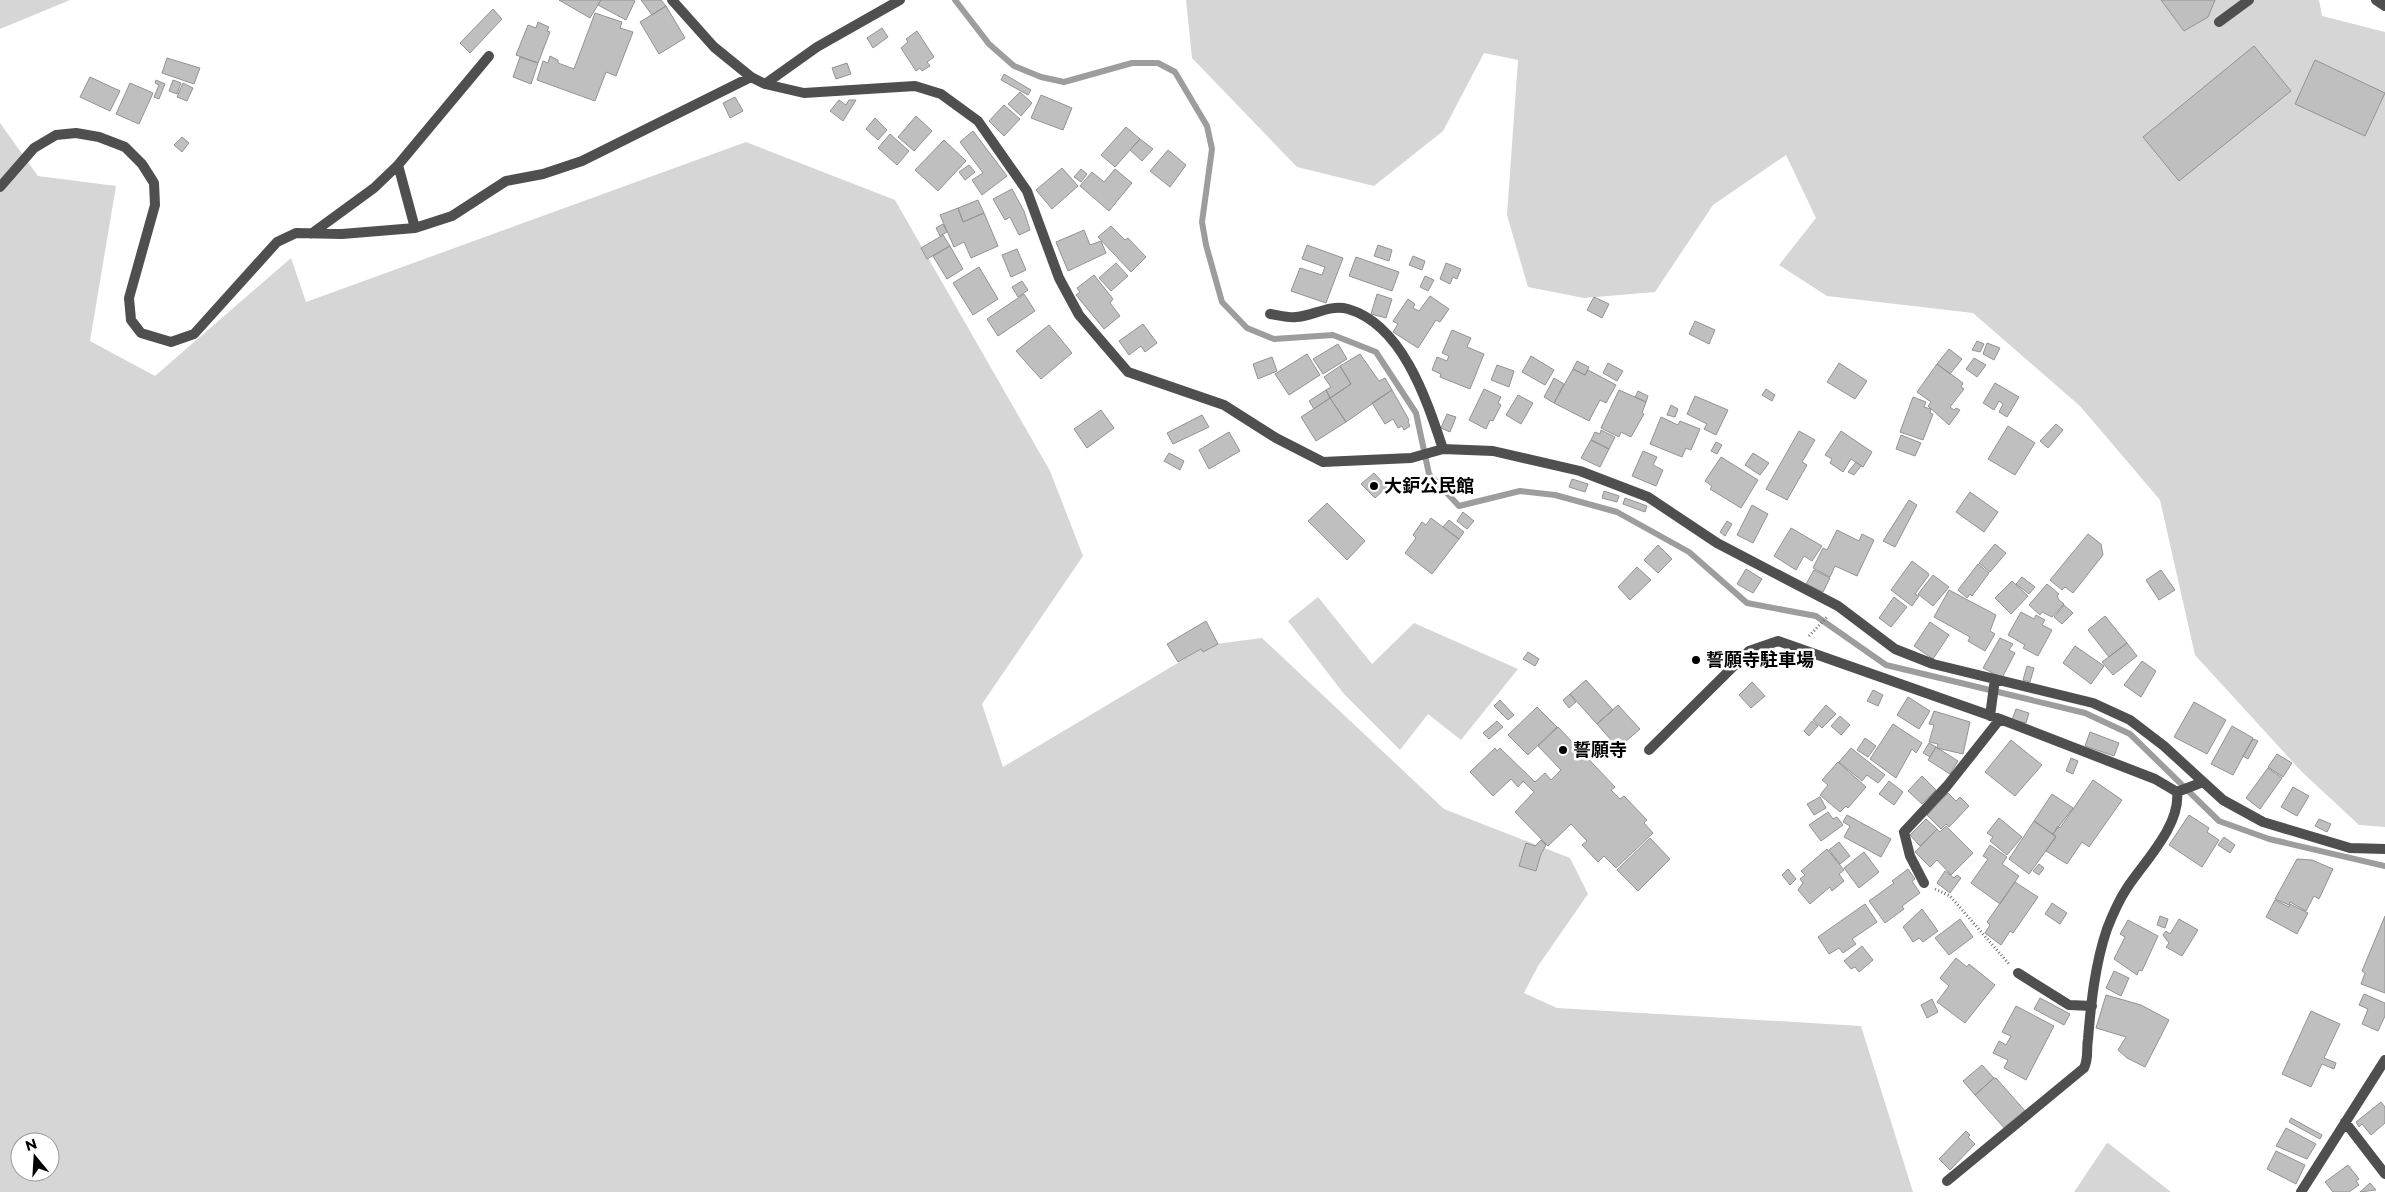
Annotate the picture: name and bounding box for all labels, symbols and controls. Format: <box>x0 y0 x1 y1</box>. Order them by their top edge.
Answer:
place label: 大鈩公民館 <box>1384 475 1474 497</box>
marker: 大鈩公民館 <box>1368 480 1380 492</box>
place label: 誓願寺駐車場 <box>1706 649 1814 671</box>
marker: 誓願寺駐車場 <box>1690 654 1702 666</box>
place label: 誓願寺 <box>1573 739 1627 761</box>
marker: 誓願寺 <box>1557 744 1569 756</box>
north arrow <box>10 1132 60 1182</box>
text: N <box>23 1134 39 1155</box>

